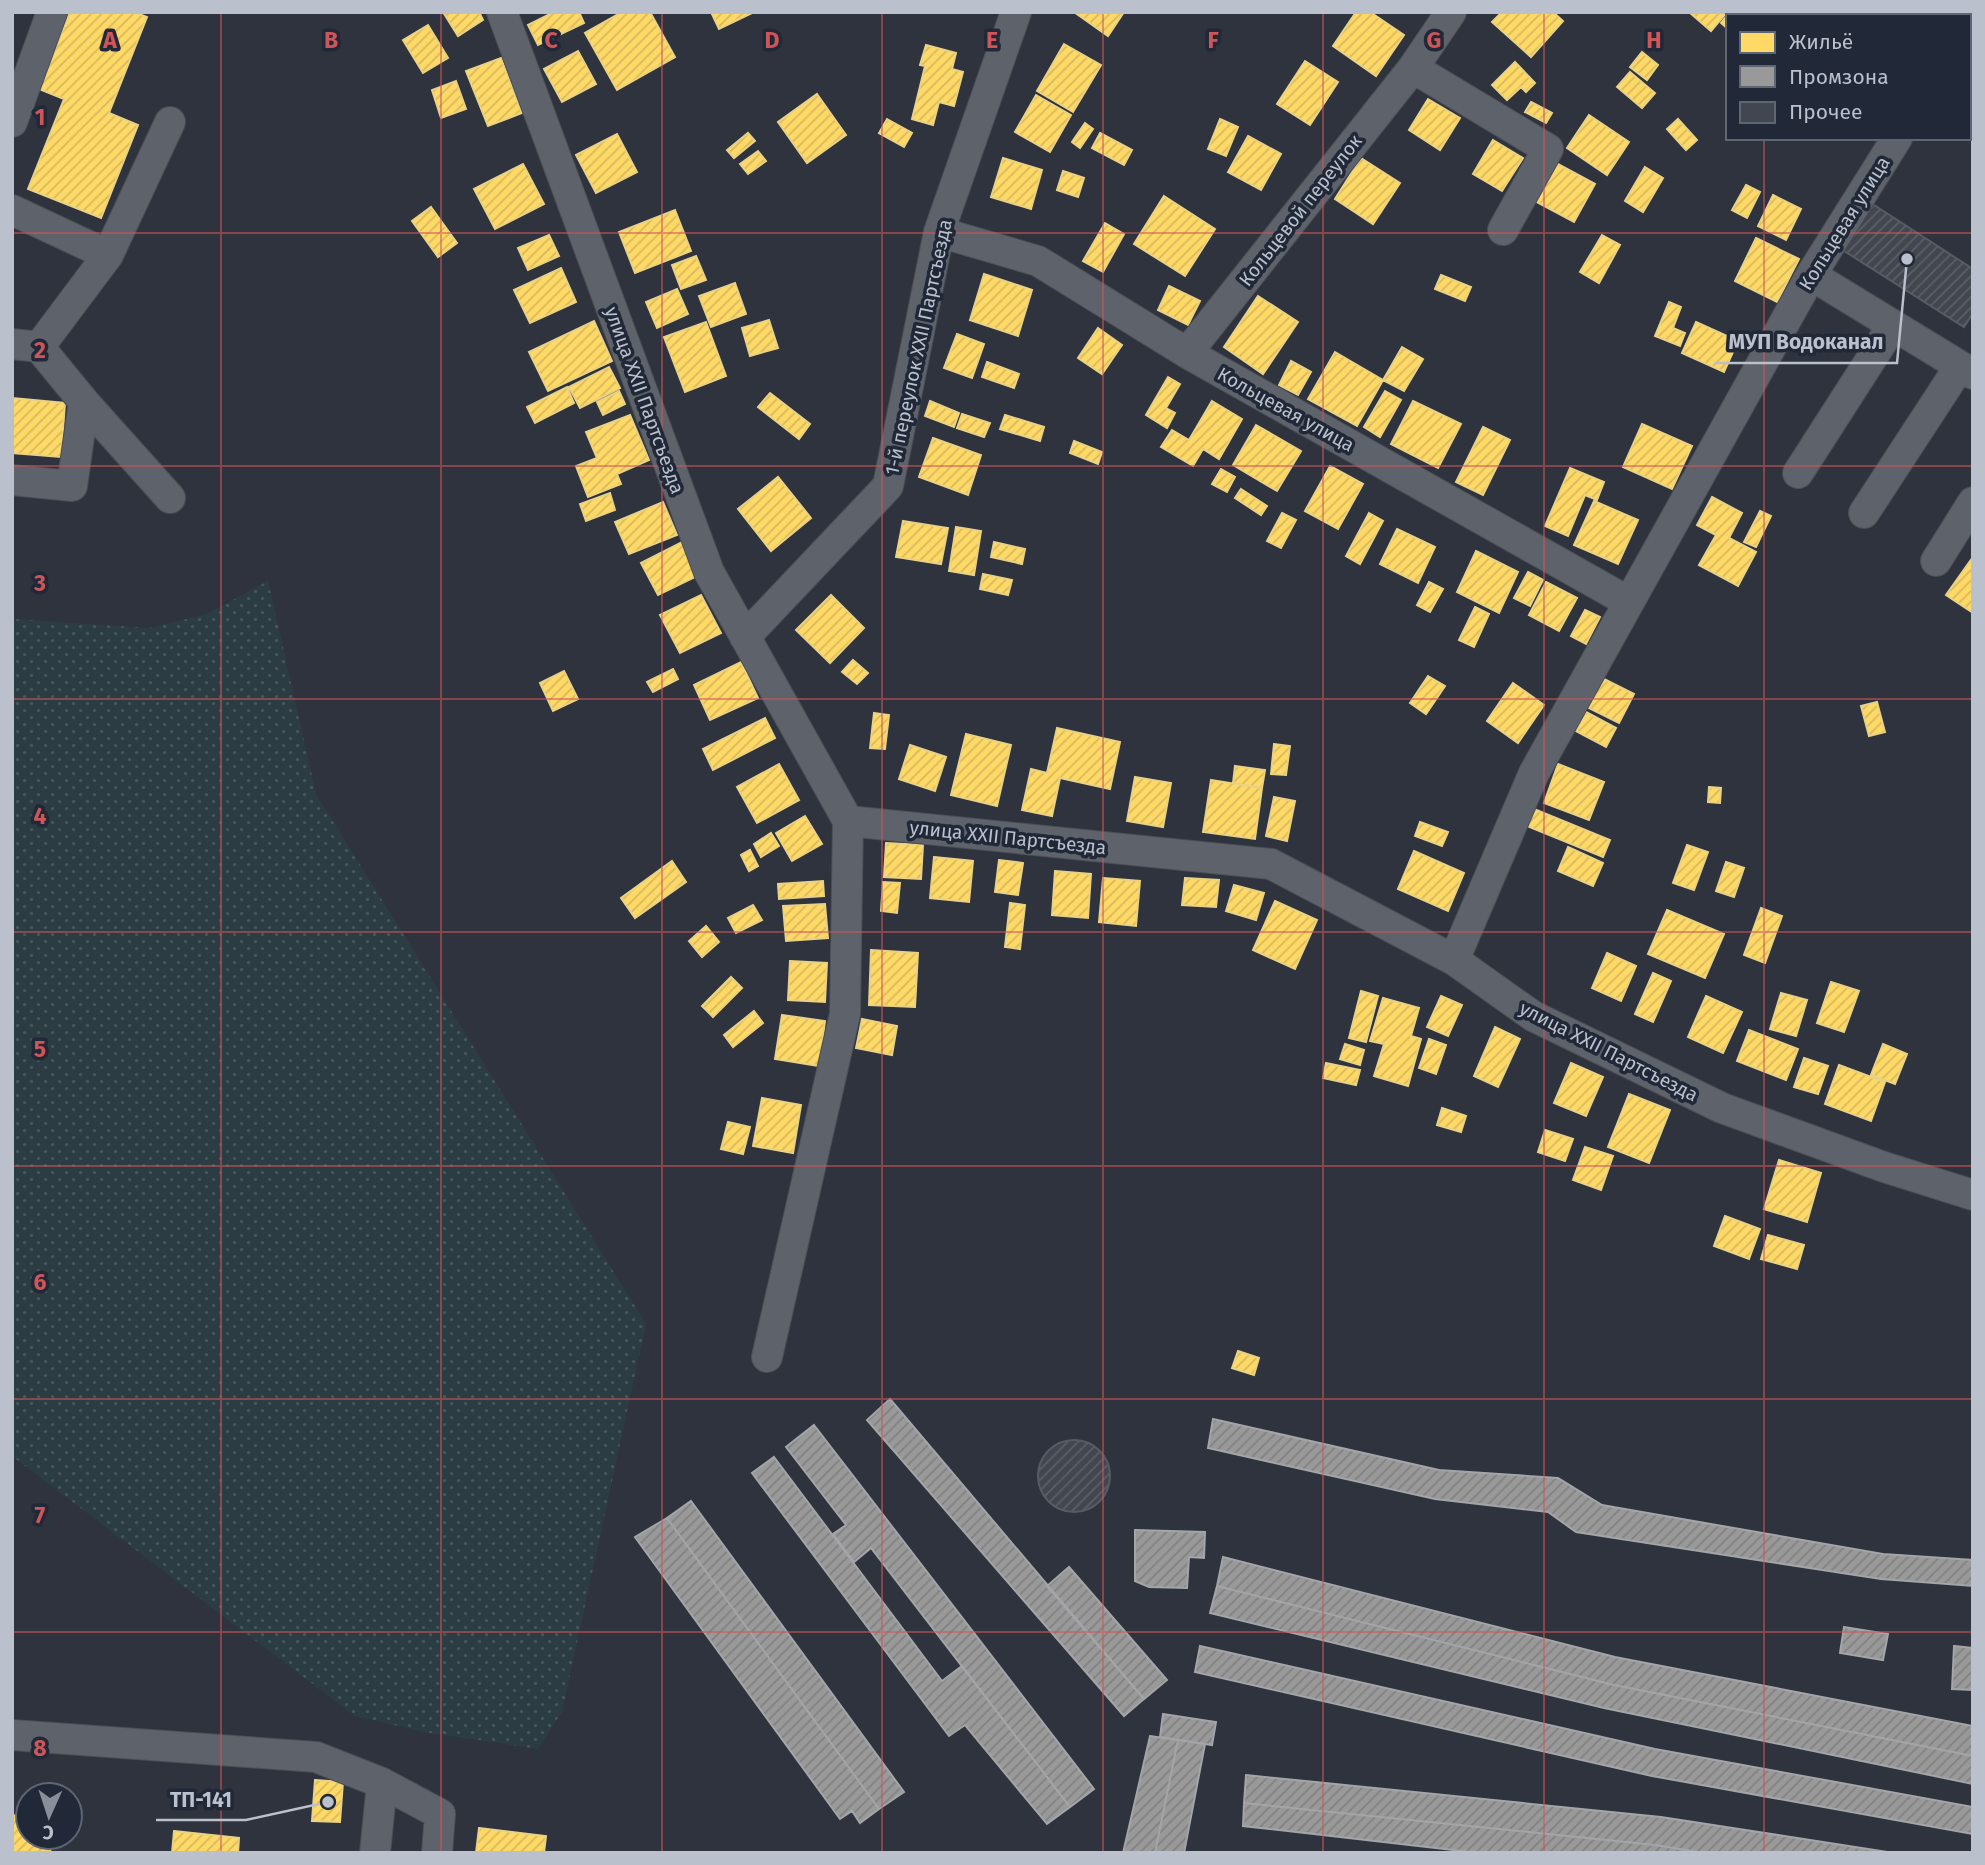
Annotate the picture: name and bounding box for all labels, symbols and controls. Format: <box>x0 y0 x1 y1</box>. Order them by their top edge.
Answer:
legend <box>1726 14 1971 140</box>
text: A <box>102 26 117 54</box>
text: B <box>324 26 338 54</box>
text: C <box>544 26 558 54</box>
text: D <box>765 26 780 54</box>
text: E <box>986 26 998 54</box>
text: F <box>1207 26 1219 54</box>
text: G <box>1427 26 1441 54</box>
text: H <box>1646 26 1662 54</box>
text: Жильё <box>1789 29 1853 55</box>
text: Промзона <box>1789 64 1889 90</box>
text: Прочее <box>1789 99 1862 125</box>
text: 1 <box>35 103 45 131</box>
street label: Кольцевой переулок <box>1234 130 1367 291</box>
street label: Кольцевая улица <box>1794 152 1895 294</box>
street label: 1-й переулок XXII Партсъезда <box>880 217 957 477</box>
street label: улица XXII Партсъезда <box>600 303 689 497</box>
callout: МУП Водоканал <box>1714 321 1897 363</box>
text: МУП Водоканал <box>1729 329 1883 355</box>
text: 2 <box>34 336 46 364</box>
street label: Кольцевая улица <box>1213 362 1358 457</box>
text: 3 <box>33 569 46 597</box>
text: 4 <box>34 802 47 830</box>
street label: улица XXII Партсъезда <box>909 816 1107 859</box>
street label: улица XXII Партсъезда <box>1516 996 1702 1107</box>
text: 5 <box>34 1035 46 1063</box>
text: 6 <box>34 1268 47 1296</box>
text: 7 <box>35 1501 46 1529</box>
text: 8 <box>33 1734 47 1762</box>
callout: ТП-141 <box>156 1778 246 1820</box>
north arrow <box>14 1781 84 1851</box>
text: ТП-141 <box>170 1787 232 1813</box>
text: С <box>42 1821 54 1844</box>

